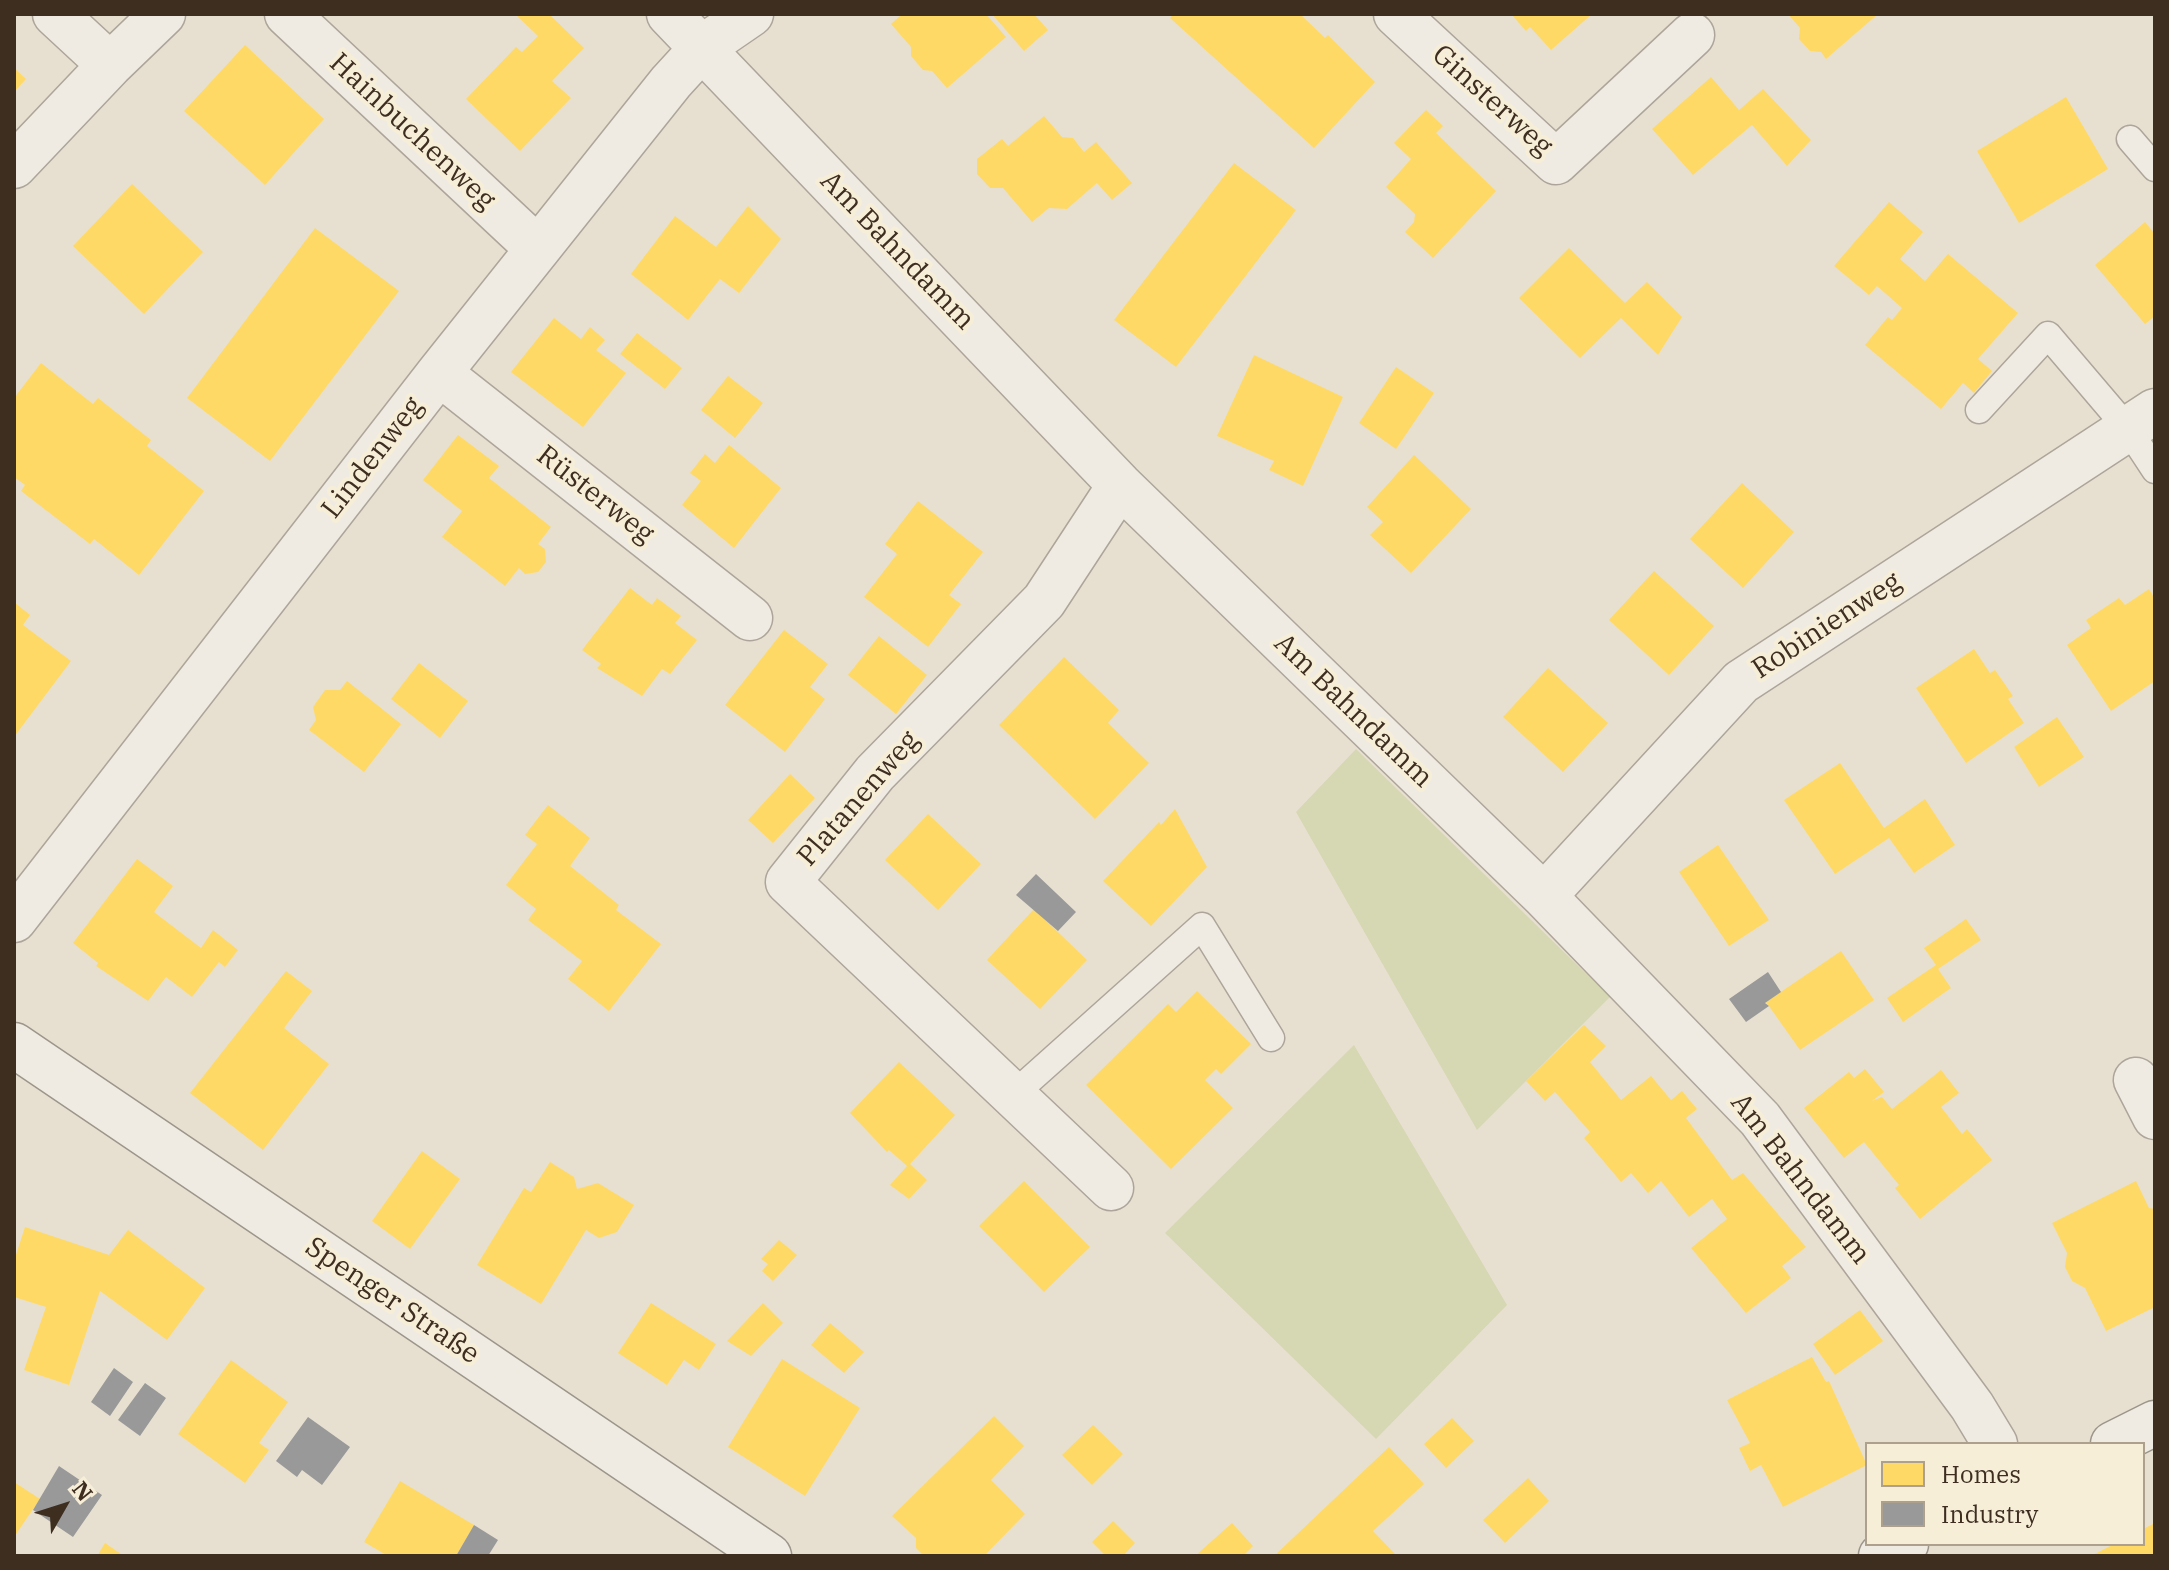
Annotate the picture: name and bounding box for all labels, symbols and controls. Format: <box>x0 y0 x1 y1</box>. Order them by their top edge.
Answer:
street label: Ginsterweg <box>1425 38 1559 164</box>
street label: Hainbuchenweg <box>322 47 502 217</box>
street label: Am Bahndamm <box>813 165 981 337</box>
street label: Lindenweg <box>315 391 431 525</box>
street label: Rüsterweg <box>530 439 660 551</box>
street label: Robinienweg <box>1746 565 1908 687</box>
street label: Am Bahndamm <box>1267 627 1439 795</box>
street label: Platanenweg <box>791 724 927 874</box>
street label: Am Bahndamm <box>1723 1087 1877 1271</box>
street label: Spenger Straße <box>299 1230 485 1372</box>
legend <box>1865 1442 2145 1546</box>
text: Homes <box>1941 1458 2021 1490</box>
north arrow <box>24 1466 104 1546</box>
text: N <box>66 1475 100 1506</box>
text: Industry <box>1941 1498 2038 1530</box>

